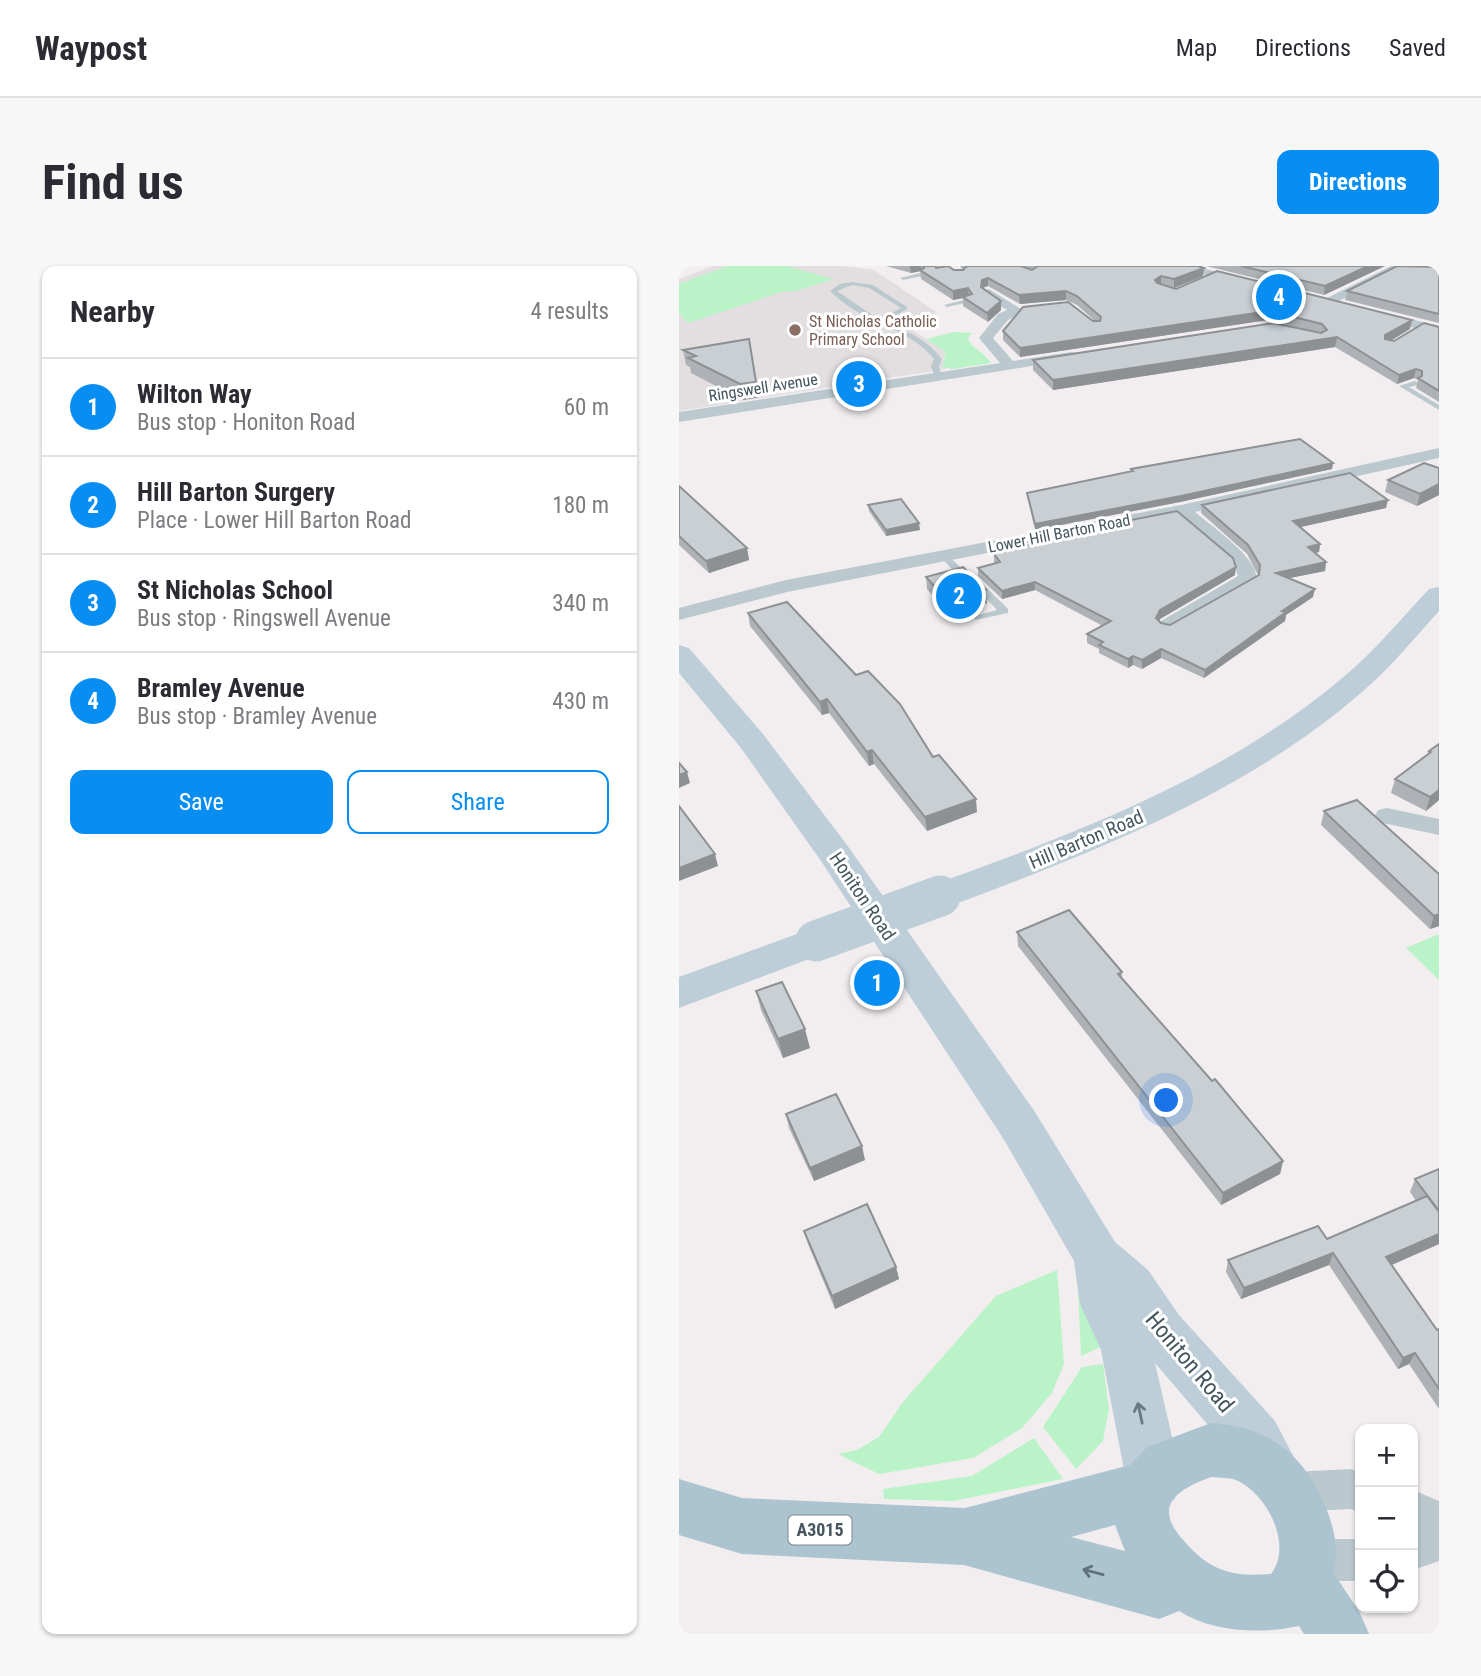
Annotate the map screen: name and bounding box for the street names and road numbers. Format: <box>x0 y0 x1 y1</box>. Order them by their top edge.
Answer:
street label: Ringswell Avenue <box>707 370 819 405</box>
street label: Lower Hill Barton Road <box>986 510 1132 557</box>
street label: Hill Barton Road <box>1026 805 1147 874</box>
street label: Honiton Road <box>825 848 901 945</box>
street label: Honiton Road <box>1140 1307 1239 1418</box>
road number: A3015 <box>789 1516 851 1545</box>

